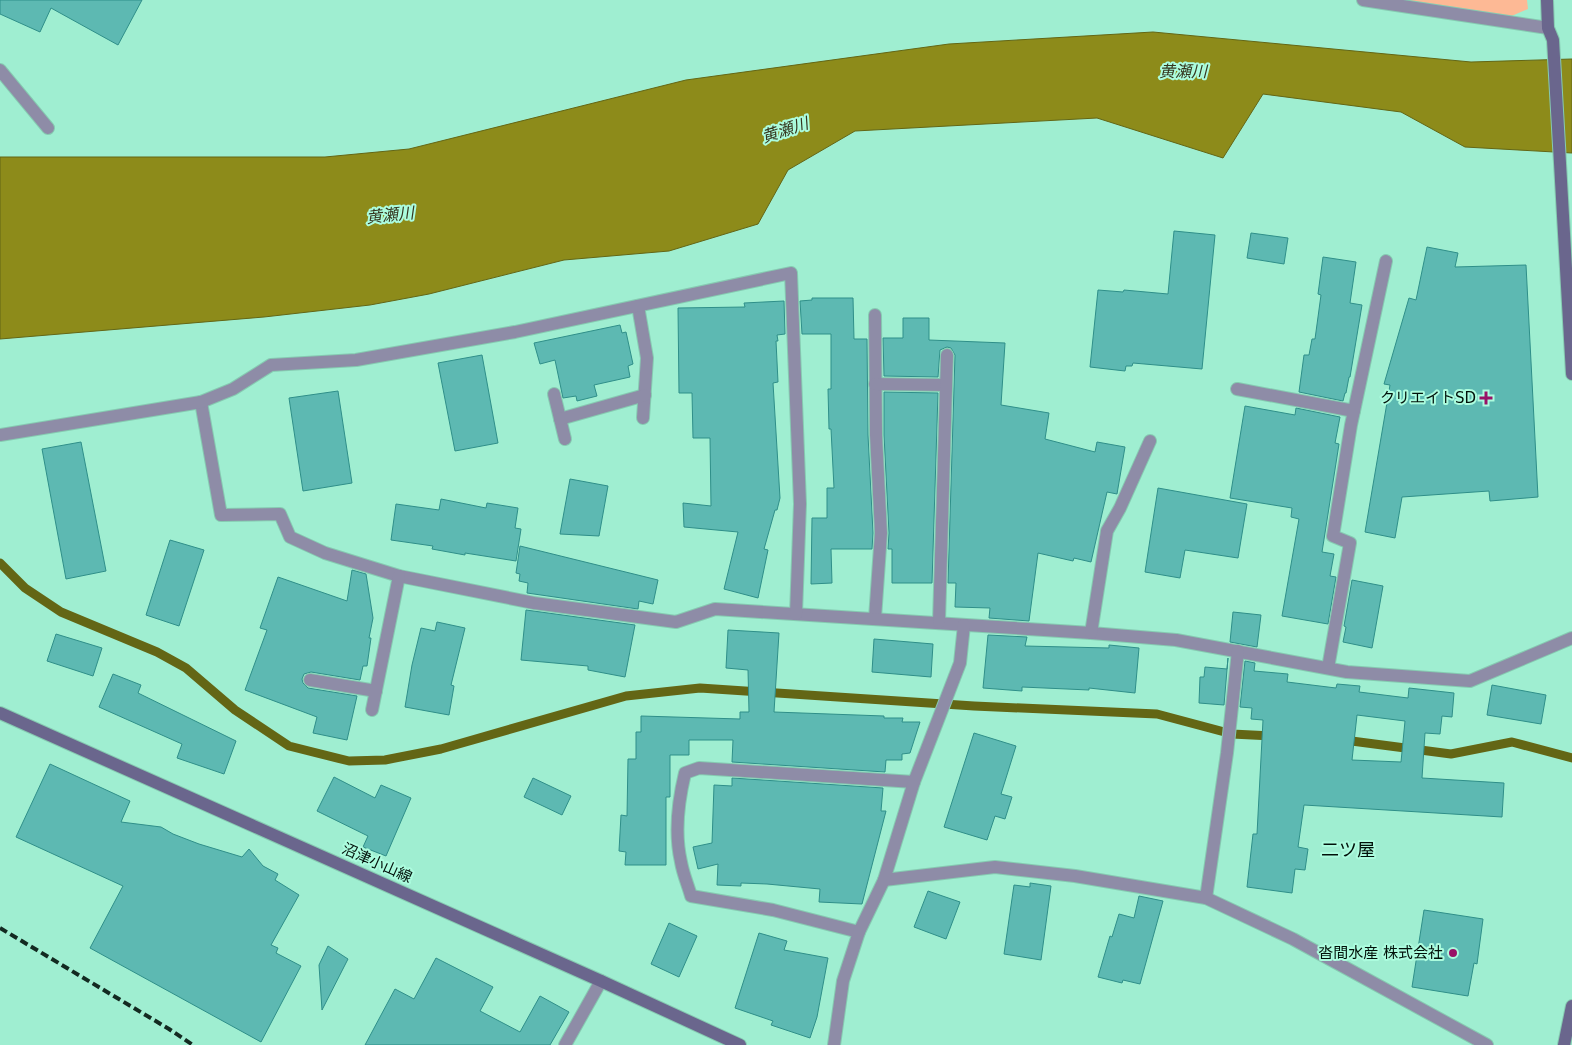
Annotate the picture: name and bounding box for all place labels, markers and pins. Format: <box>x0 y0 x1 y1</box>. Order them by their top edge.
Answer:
place label: クリエイトSD <box>1380 389 1476 407</box>
marker: クリエイトSD <box>1480 392 1492 404</box>
place label: 沓間水産 株式会社 <box>1318 944 1443 962</box>
marker: 沓間水産 株式会社 <box>1447 947 1459 959</box>

